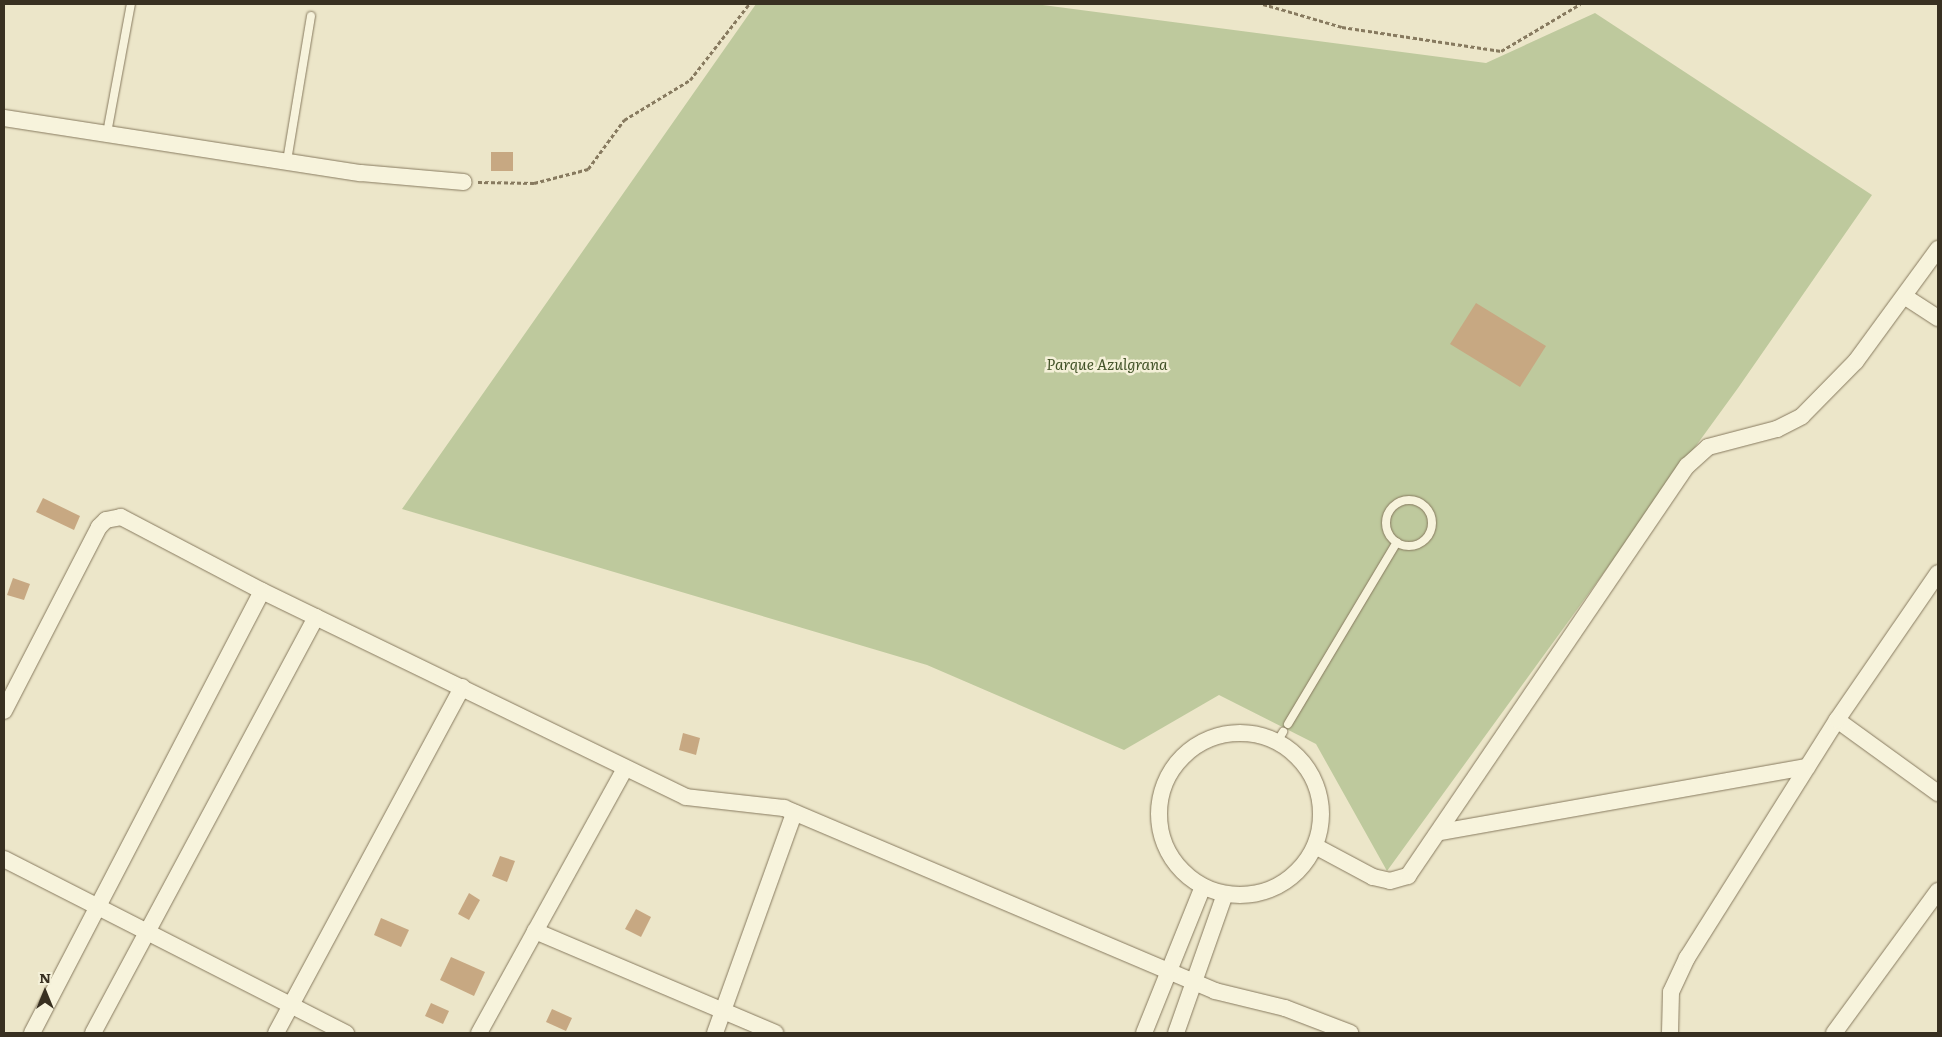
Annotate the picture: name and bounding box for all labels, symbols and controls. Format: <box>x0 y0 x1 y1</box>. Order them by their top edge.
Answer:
park label: Parque Azulgrana <box>1046 355 1168 373</box>
north arrow <box>20 967 70 1017</box>
text: N <box>39 967 51 987</box>

